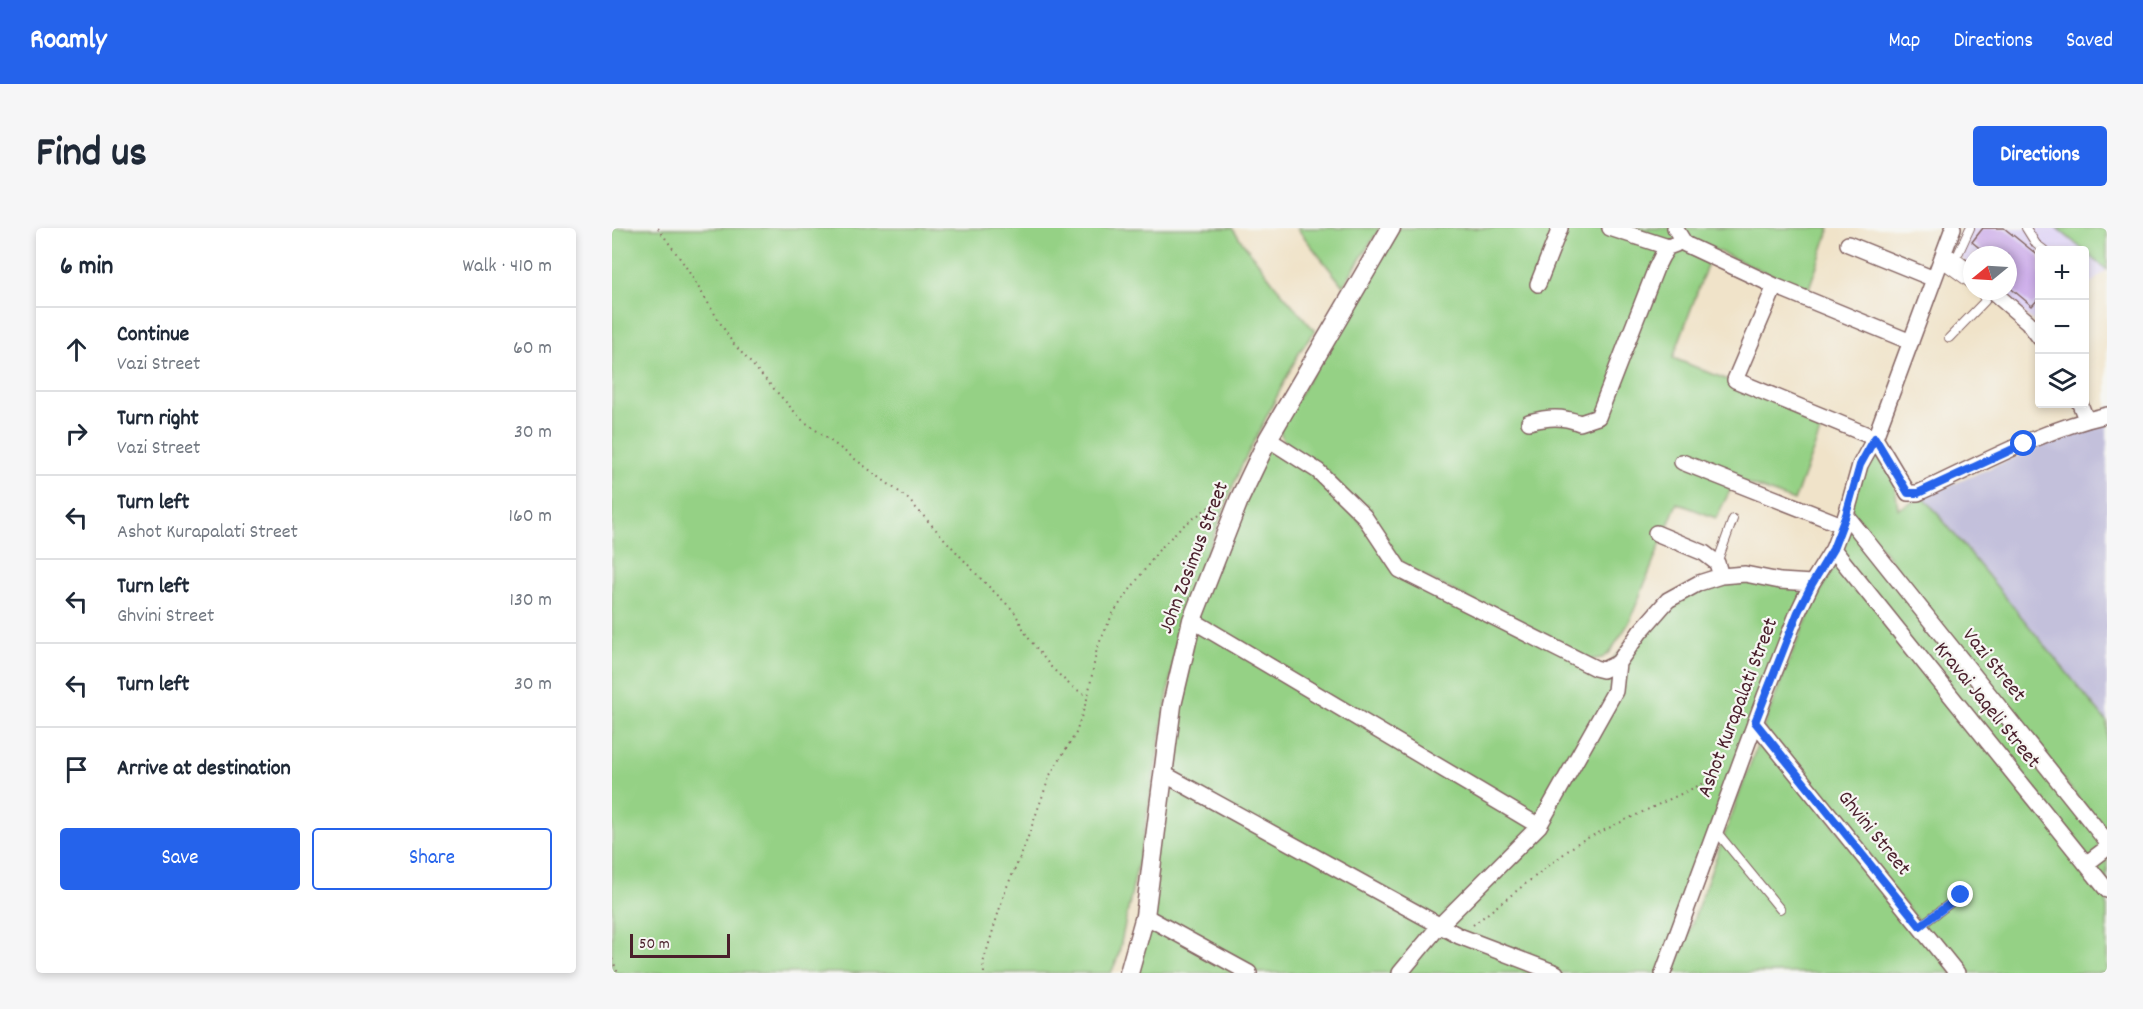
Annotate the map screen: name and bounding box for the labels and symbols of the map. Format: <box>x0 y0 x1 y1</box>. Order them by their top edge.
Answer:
north arrow <box>1963 246 2017 300</box>
route start <box>2010 430 2036 456</box>
street label: John Zosimus Street <box>1152 477 1238 638</box>
street label: Ashot Kurapalati Street <box>1691 614 1787 802</box>
street label: Vazi Street <box>1954 623 2032 710</box>
street label: Kravai Jaqeli Street <box>1925 636 2047 776</box>
street label: Ghvini Street <box>1829 785 1917 883</box>
route end <box>1947 881 1973 907</box>
scale bar <box>630 931 730 958</box>

